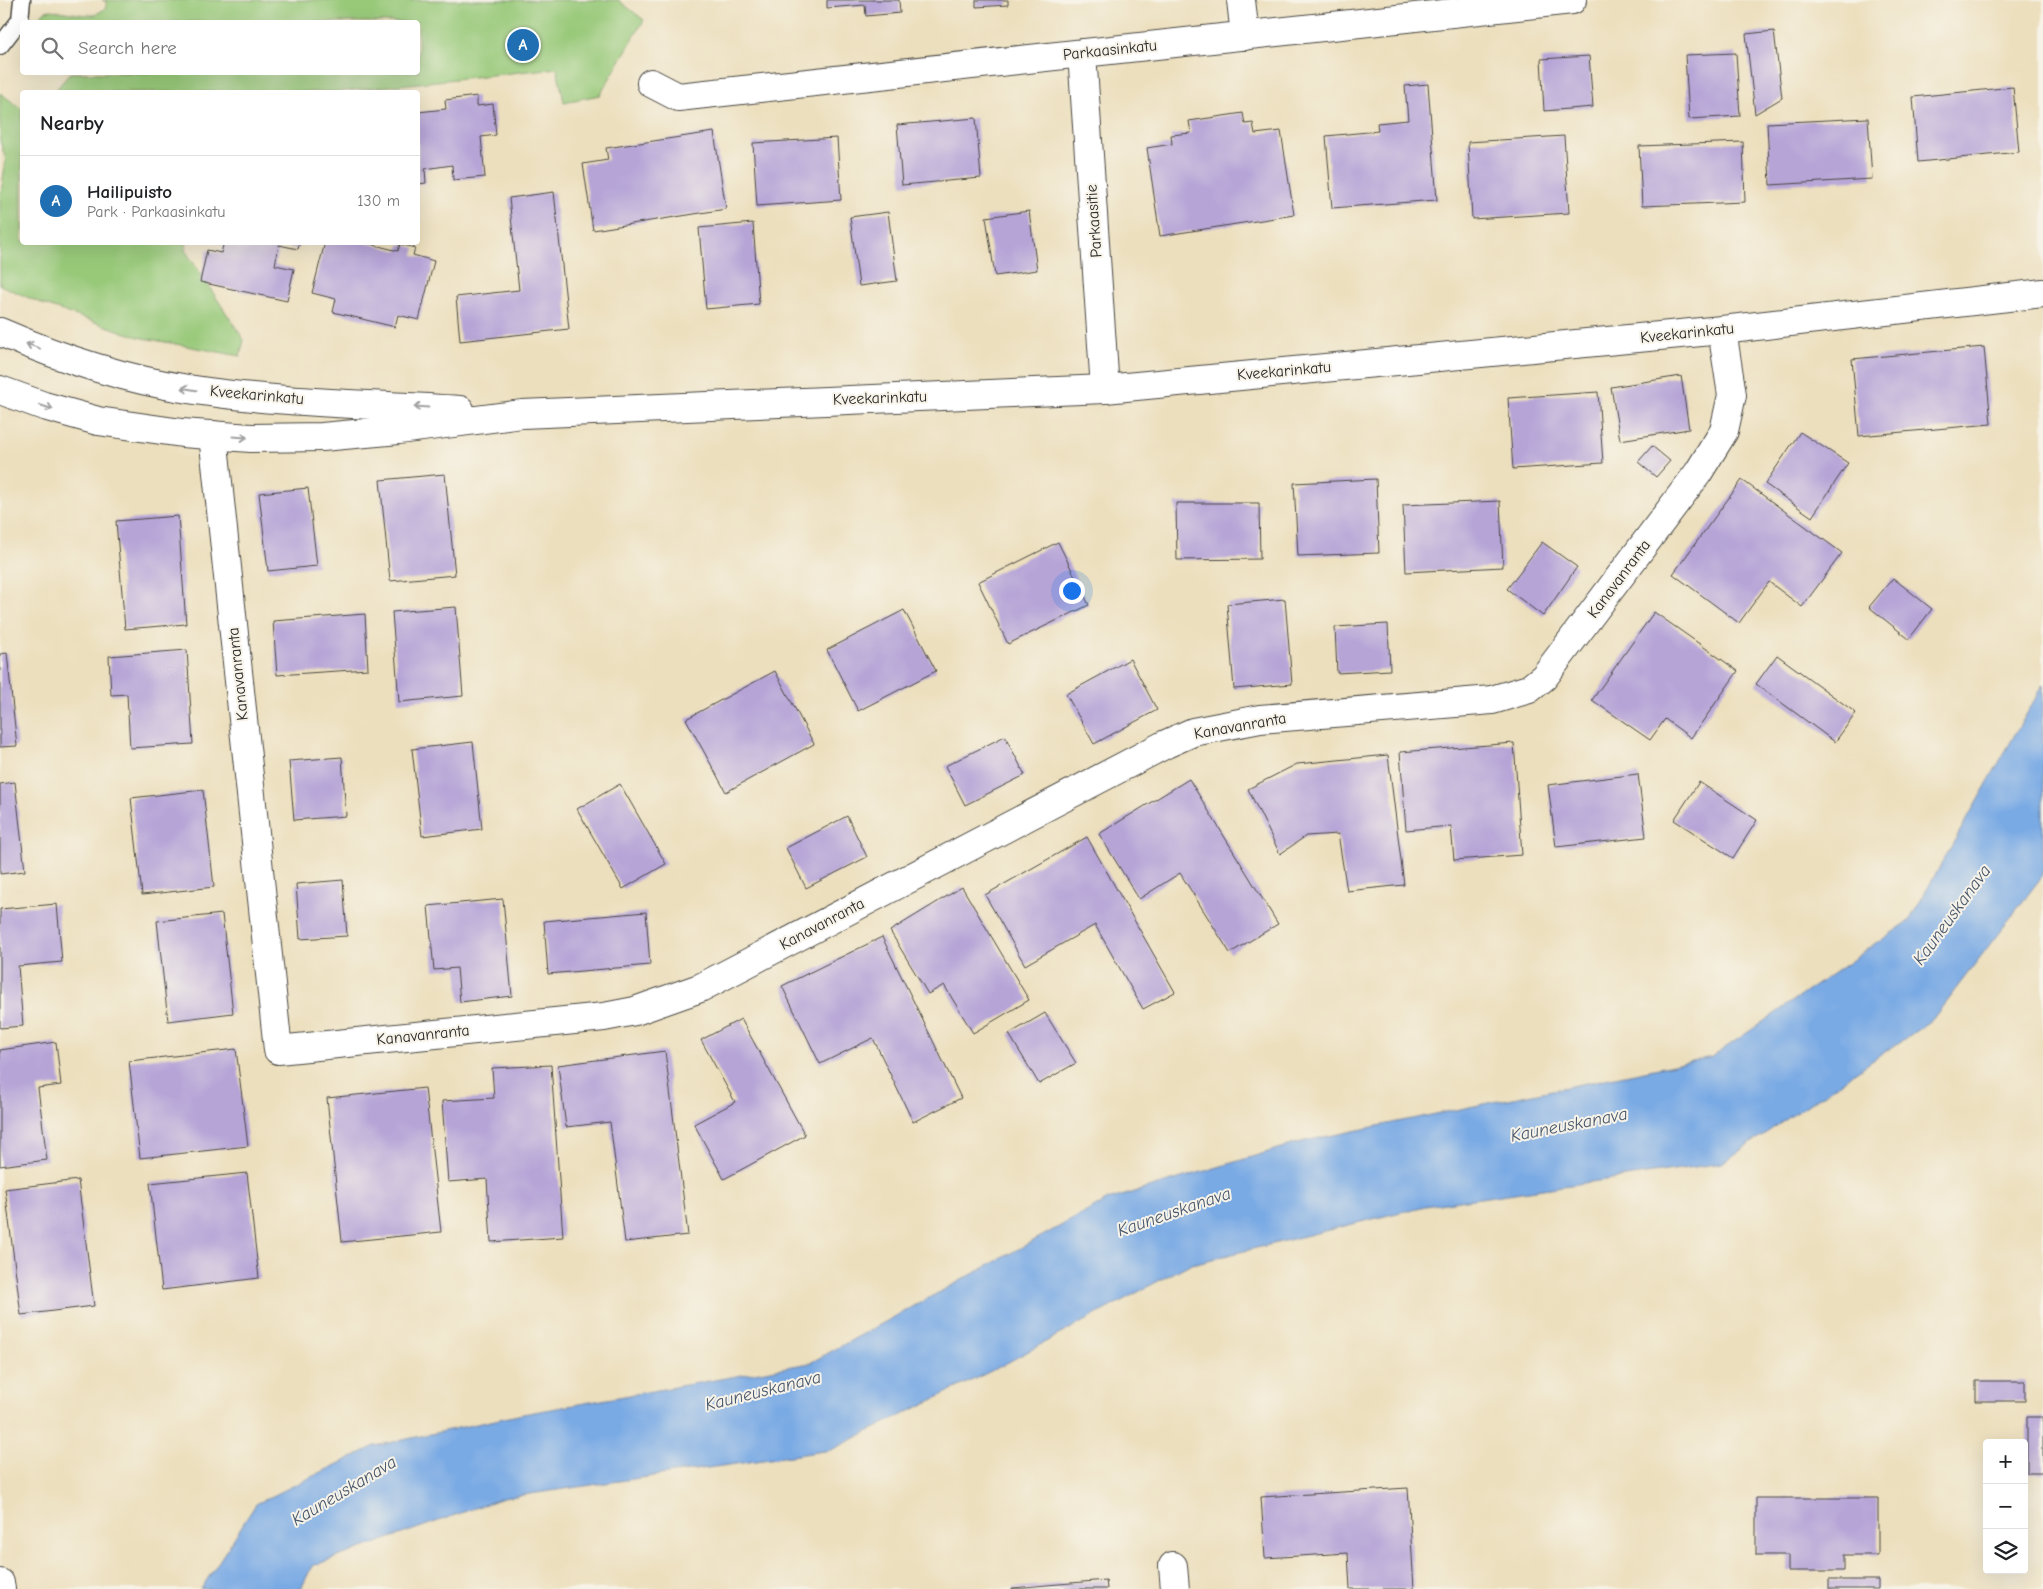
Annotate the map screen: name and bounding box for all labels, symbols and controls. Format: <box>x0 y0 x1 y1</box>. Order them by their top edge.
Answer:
search box <box>20 20 420 75</box>
pin: A <box>507 26 539 64</box>
icon: search <box>38 34 66 62</box>
street label: Parkaasinkatu <box>1062 36 1158 64</box>
text: Search here <box>78 37 177 59</box>
text: Nearby <box>40 111 104 135</box>
text: Hailipuisto <box>87 181 172 203</box>
street label: Parkaasitie <box>1082 184 1106 258</box>
text: A <box>52 192 60 210</box>
text: 130 m <box>357 192 400 210</box>
text: Park · Parkaasinkatu <box>87 203 226 221</box>
street label: Kveekarinkatu <box>1639 319 1735 347</box>
one-way arrow <box>25 341 41 350</box>
street label: Kveekarinkatu <box>1236 358 1332 384</box>
street label: Kveekarinkatu <box>209 382 305 408</box>
one-way arrow <box>181 383 197 393</box>
street label: Kveekarinkatu <box>833 387 927 409</box>
one-way arrow <box>38 402 54 412</box>
one-way arrow <box>413 403 429 412</box>
one-way arrow <box>232 432 248 442</box>
street label: Kanavanranta <box>1584 536 1654 622</box>
your location <box>1059 578 1085 604</box>
street label: Kanavanranta <box>224 627 252 721</box>
street label: Kanavanranta <box>1192 709 1288 743</box>
water label: Kauneuskanava <box>1909 861 1995 969</box>
street label: Kanavanranta <box>777 894 867 954</box>
street label: Kanavanranta <box>376 1021 470 1049</box>
water label: Kauneuskanava <box>1509 1103 1629 1147</box>
water label: Kauneuskanava <box>1114 1183 1234 1241</box>
water label: Kauneuskanava <box>703 1366 823 1416</box>
map controls <box>1983 1439 2028 1574</box>
button: + <box>1983 1439 2028 1484</box>
water label: Kauneuskanava <box>288 1451 400 1531</box>
button: − <box>1983 1484 2028 1529</box>
button: layers <box>1983 1529 2028 1574</box>

